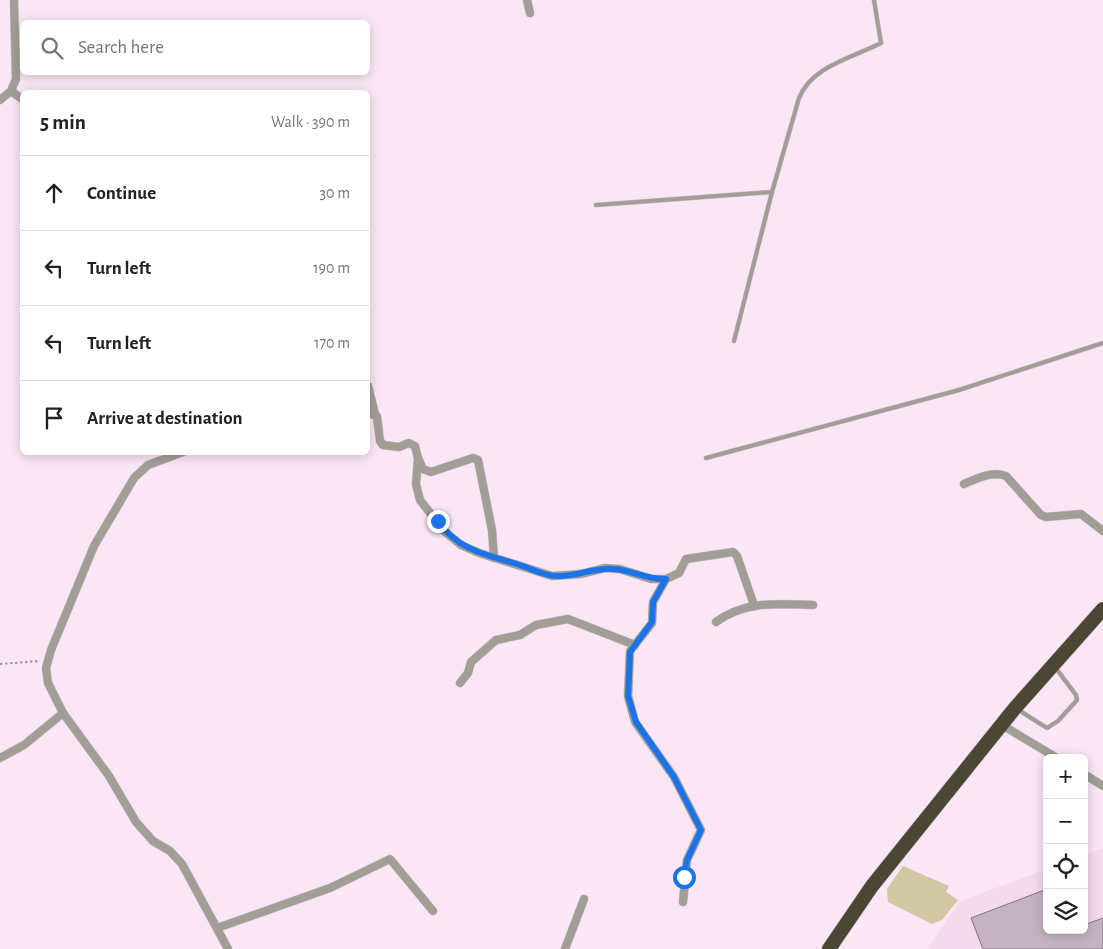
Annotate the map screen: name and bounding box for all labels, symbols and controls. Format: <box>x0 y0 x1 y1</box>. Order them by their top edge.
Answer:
search box <box>20 20 370 75</box>
icon: search <box>38 34 66 62</box>
text: Search here <box>78 38 164 57</box>
text: 5 min <box>40 112 86 133</box>
text: Walk · 390 m <box>271 114 350 130</box>
icon: ahead <box>40 179 68 207</box>
text: Continue <box>87 184 156 203</box>
text: 30 m <box>320 185 350 201</box>
icon: left <box>40 254 68 282</box>
text: Turn left <box>87 259 151 278</box>
text: 190 m <box>313 260 350 276</box>
icon: left <box>40 329 68 357</box>
text: Turn left <box>87 334 151 353</box>
text: 170 m <box>314 335 350 351</box>
icon: arrive <box>40 404 68 432</box>
text: Arrive at destination <box>87 409 243 428</box>
route end <box>427 510 450 533</box>
map controls <box>1043 754 1088 934</box>
button: + <box>1043 754 1088 799</box>
button: − <box>1043 799 1088 844</box>
button: locate <box>1043 844 1088 889</box>
route start <box>673 866 696 889</box>
button: layers <box>1043 889 1088 934</box>

